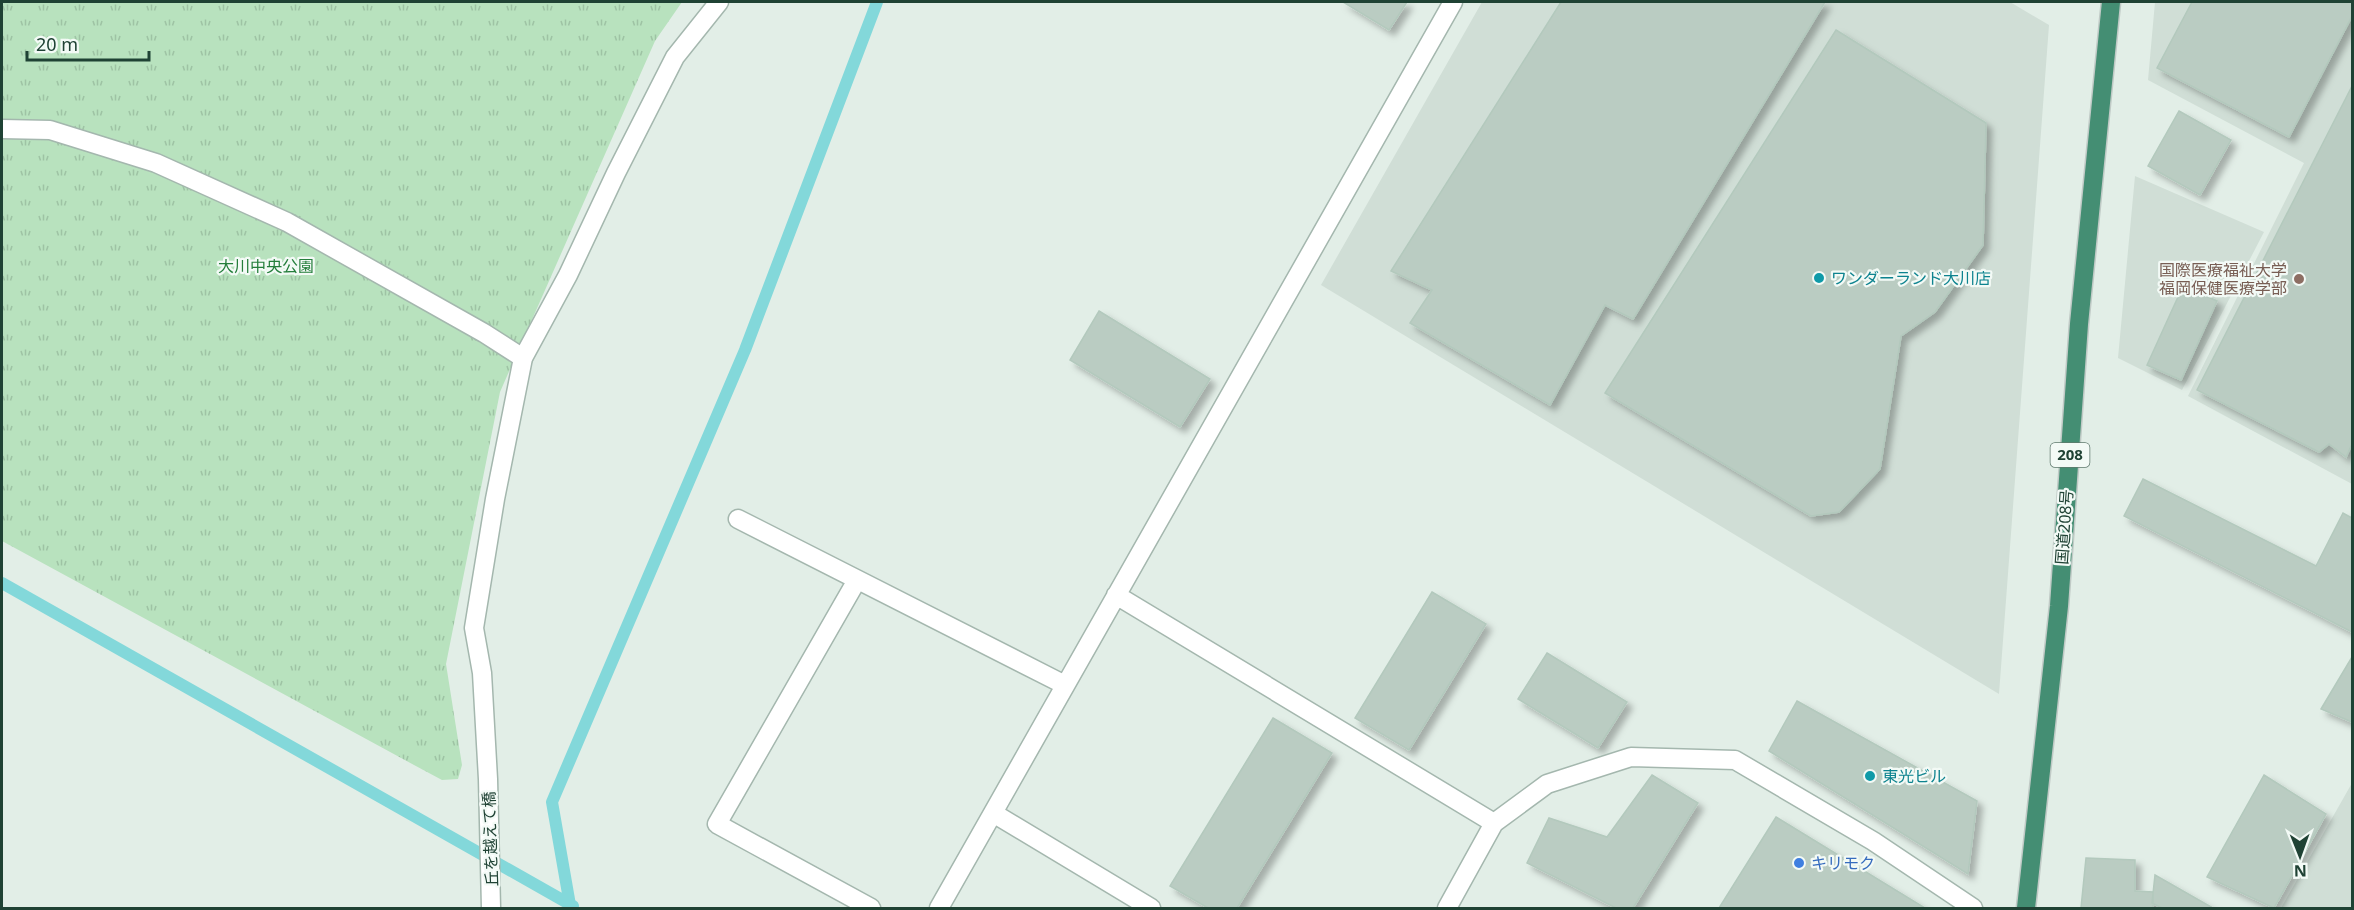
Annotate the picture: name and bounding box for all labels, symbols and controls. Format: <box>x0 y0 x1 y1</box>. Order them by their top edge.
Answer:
scale bar <box>27 24 148 62</box>
text: 20 m <box>36 32 78 56</box>
park label: 大川中央公園 <box>218 255 314 277</box>
place label: 国際医療福祉大学 福岡保健医療学部 <box>2159 259 2287 299</box>
place label: ワンダーランド大川店 <box>1831 267 1991 289</box>
marker: ワンダーランド大川店 <box>1812 271 1826 285</box>
marker: 国際医療福祉大学 福岡保健医療学部 <box>2292 272 2306 286</box>
road number: 208 <box>2050 443 2090 467</box>
street label: 国道208号 <box>2050 489 2078 565</box>
place label: 東光ビル <box>1882 765 1946 787</box>
marker: 東光ビル <box>1863 769 1877 783</box>
street label: 丘を越えて橋 <box>477 791 503 887</box>
north arrow <box>2270 826 2330 886</box>
place label: キリモク <box>1811 852 1875 874</box>
marker: キリモク <box>1792 856 1806 870</box>
text: N <box>2294 860 2307 882</box>

